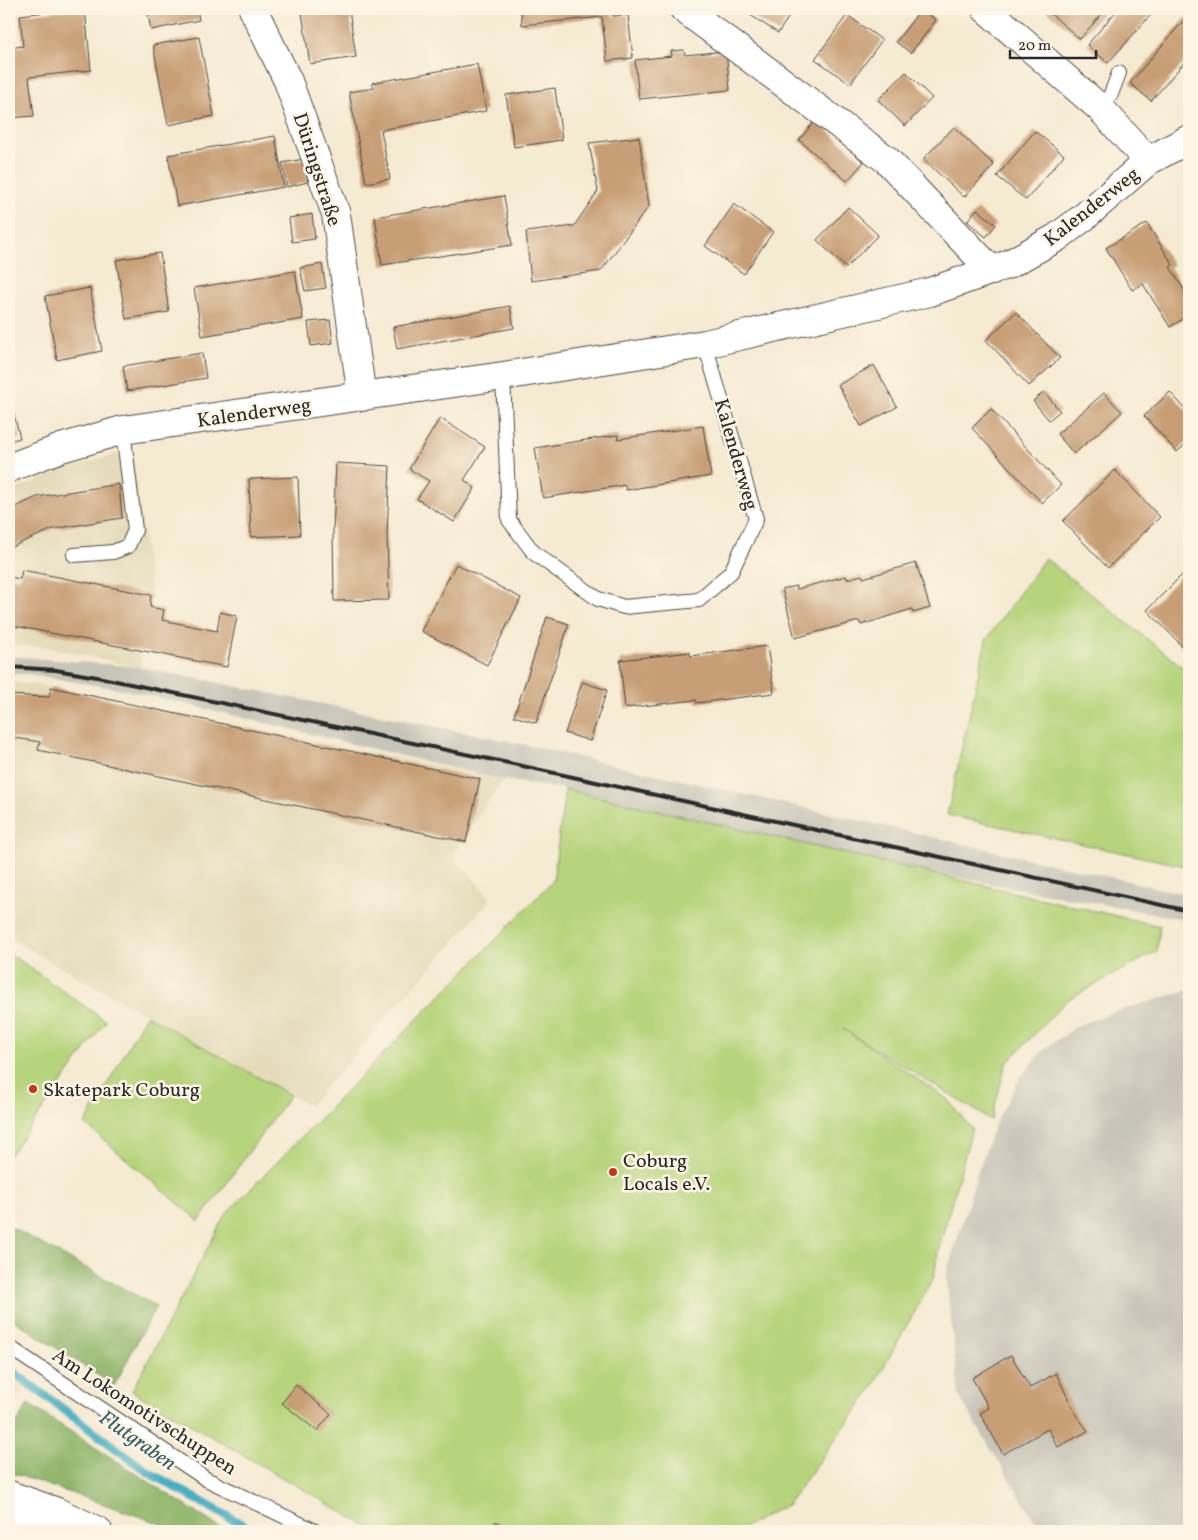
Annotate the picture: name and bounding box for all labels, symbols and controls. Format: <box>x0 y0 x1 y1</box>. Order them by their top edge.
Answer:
scale bar <box>1010 28 1097 60</box>
text: 20 m <box>1018 36 1051 57</box>
street label: Düringstraße <box>285 109 348 230</box>
street label: Kalenderweg <box>1038 161 1146 254</box>
street label: Kalenderweg <box>195 392 313 436</box>
street label: Kalenderweg <box>706 395 764 514</box>
place label: Skatepark Coburg <box>43 1077 200 1105</box>
marker: Skatepark Coburg <box>27 1083 39 1095</box>
place label: Coburg Locals e.V. <box>623 1148 710 1199</box>
marker: Coburg Locals e.V. <box>607 1166 619 1178</box>
street label: Am Lokomotivschuppen <box>46 1342 242 1483</box>
water label: Flutgraben <box>93 1404 182 1479</box>

